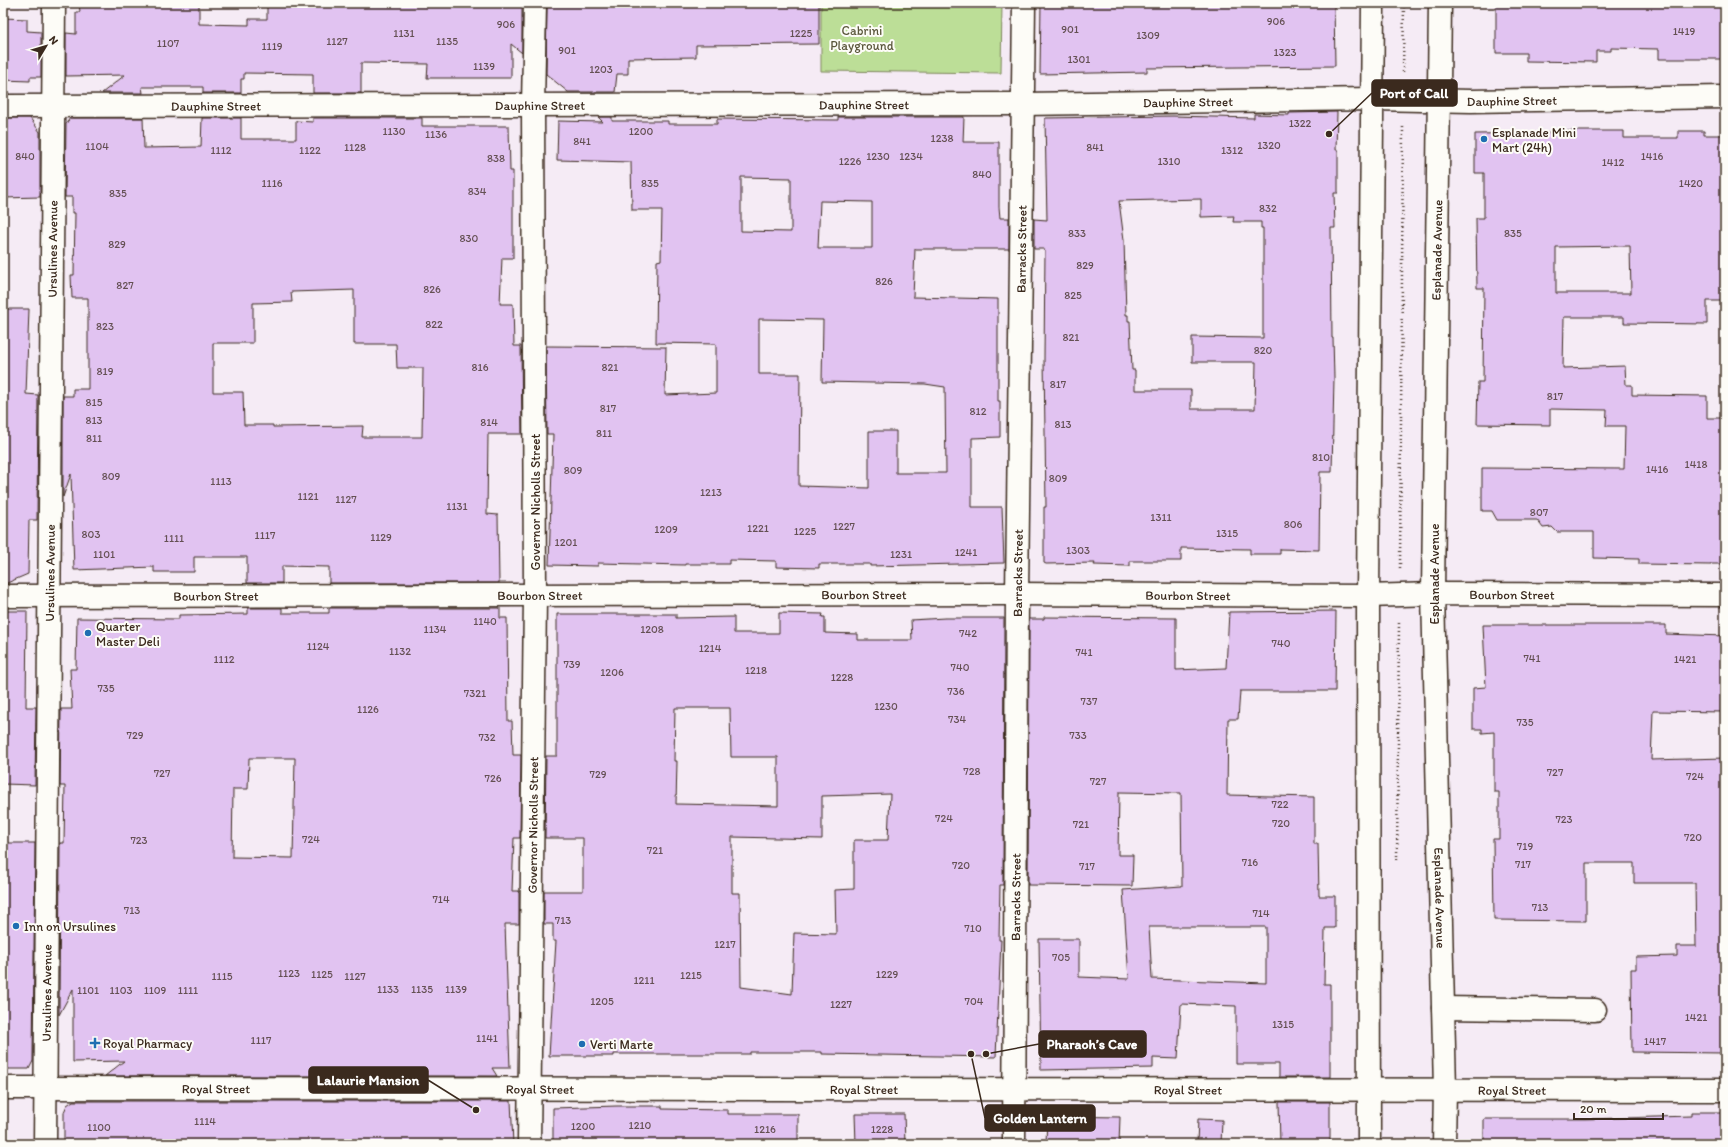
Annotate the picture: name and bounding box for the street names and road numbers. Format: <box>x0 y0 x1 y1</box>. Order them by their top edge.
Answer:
street label: Dauphine Street <box>1467 92 1557 109</box>
street label: Dauphine Street <box>1143 93 1233 110</box>
street label: Dauphine Street <box>495 97 585 113</box>
street label: Dauphine Street <box>819 97 909 112</box>
street label: Dauphine Street <box>171 98 261 113</box>
street label: Esplanade Avenue <box>1429 199 1445 301</box>
street label: Ursulines Avenue <box>44 200 60 298</box>
street label: Barracks Street <box>1013 205 1029 293</box>
street label: Governor Nicholls Street <box>528 433 543 570</box>
street label: Ursulines Avenue <box>42 524 57 622</box>
street label: Esplanade Avenue <box>1427 524 1442 624</box>
street label: Barracks Street <box>1009 529 1025 617</box>
street label: Bourbon Street <box>497 587 583 603</box>
street label: Bourbon Street <box>821 587 907 602</box>
street label: Bourbon Street <box>1145 587 1231 603</box>
street label: Bourbon Street <box>1469 587 1555 602</box>
street label: Bourbon Street <box>173 588 259 603</box>
street label: Governor Nicholls Street <box>524 756 541 894</box>
street label: Esplanade Avenue <box>1432 847 1449 949</box>
street label: Barracks Street <box>1008 853 1023 941</box>
street label: Ursulines Avenue <box>38 944 54 1042</box>
street label: Royal Street <box>182 1081 250 1096</box>
street label: Royal Street <box>506 1081 574 1096</box>
street label: Royal Street <box>830 1081 898 1097</box>
street label: Royal Street <box>1154 1082 1222 1097</box>
street label: Royal Street <box>1478 1082 1546 1097</box>

